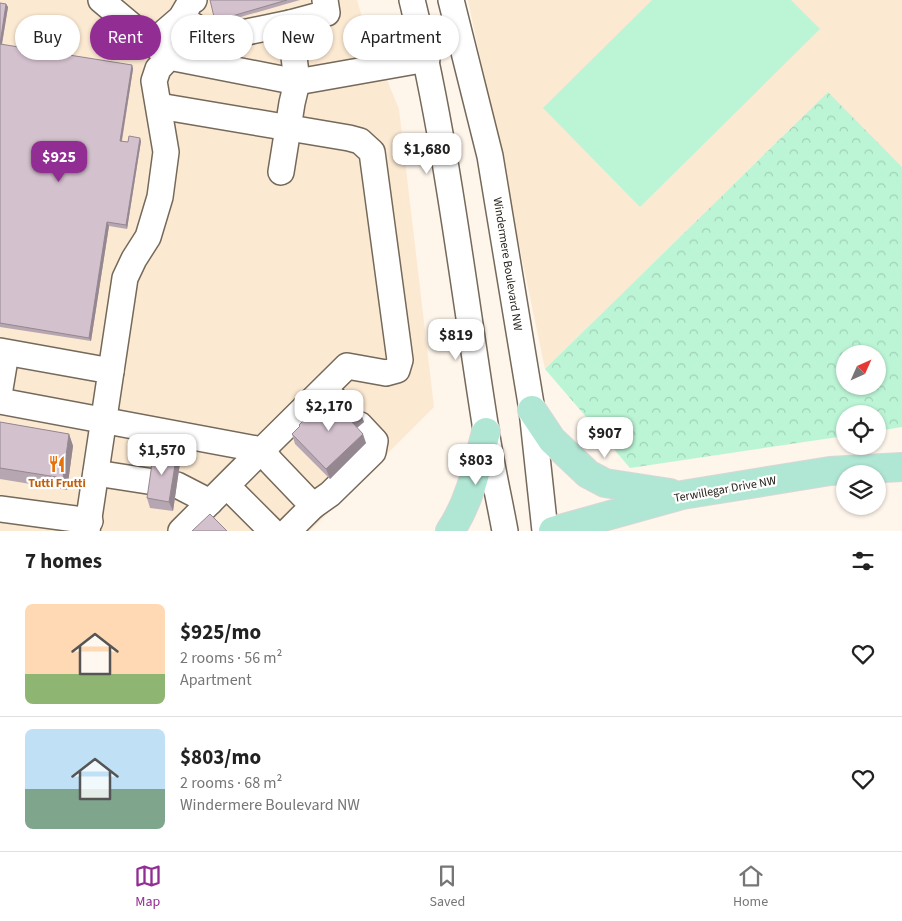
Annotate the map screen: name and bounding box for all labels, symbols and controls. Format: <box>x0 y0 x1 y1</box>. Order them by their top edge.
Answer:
chip: Buy <box>15 15 80 60</box>
chip: Rent <box>90 15 161 60</box>
chip: Filters <box>171 15 253 60</box>
chip: New <box>263 15 333 60</box>
chip: Apartment <box>343 15 459 60</box>
pin: $1,680 <box>386 132 468 175</box>
text: $1,680 <box>403 138 451 160</box>
pin: $925 <box>29 140 89 183</box>
text: $925 <box>42 146 76 168</box>
street label: Windermere Boulevard NW <box>489 196 527 333</box>
pin: $819 <box>426 318 486 361</box>
text: $819 <box>439 324 473 346</box>
north arrow <box>836 345 886 395</box>
map controls <box>836 345 886 515</box>
pin: $2,170 <box>288 390 370 432</box>
text: $2,170 <box>305 395 353 417</box>
button: locate <box>836 405 886 455</box>
pin: $907 <box>575 416 635 459</box>
text: $907 <box>588 422 622 444</box>
pin: $1,570 <box>121 434 203 476</box>
text: $1,570 <box>138 439 186 461</box>
pin: $803 <box>446 444 506 486</box>
text: $803 <box>459 449 493 471</box>
restaurant icon: Tutti Frutti <box>47 454 67 474</box>
button: layers <box>836 465 886 515</box>
street label: Terwillegar Drive NW <box>673 472 778 507</box>
place label: Tutti Frutti <box>28 475 86 492</box>
text: 7 homes <box>25 546 102 576</box>
icon: filters <box>849 547 877 575</box>
text: $925/mo <box>180 617 261 647</box>
icon: home <box>65 624 125 684</box>
icon: heart <box>849 640 877 668</box>
text: 2 rooms · 56 m² <box>180 647 282 669</box>
text: Apartment <box>180 669 252 691</box>
text: $803/mo <box>180 742 261 772</box>
icon: home <box>65 749 125 809</box>
icon: heart <box>849 765 877 793</box>
text: 2 rooms · 68 m² <box>180 772 282 794</box>
text: Windermere Boulevard NW <box>180 794 360 816</box>
tab: Map <box>134 862 162 912</box>
tab: Saved <box>429 862 465 912</box>
tab: Home <box>733 862 768 912</box>

